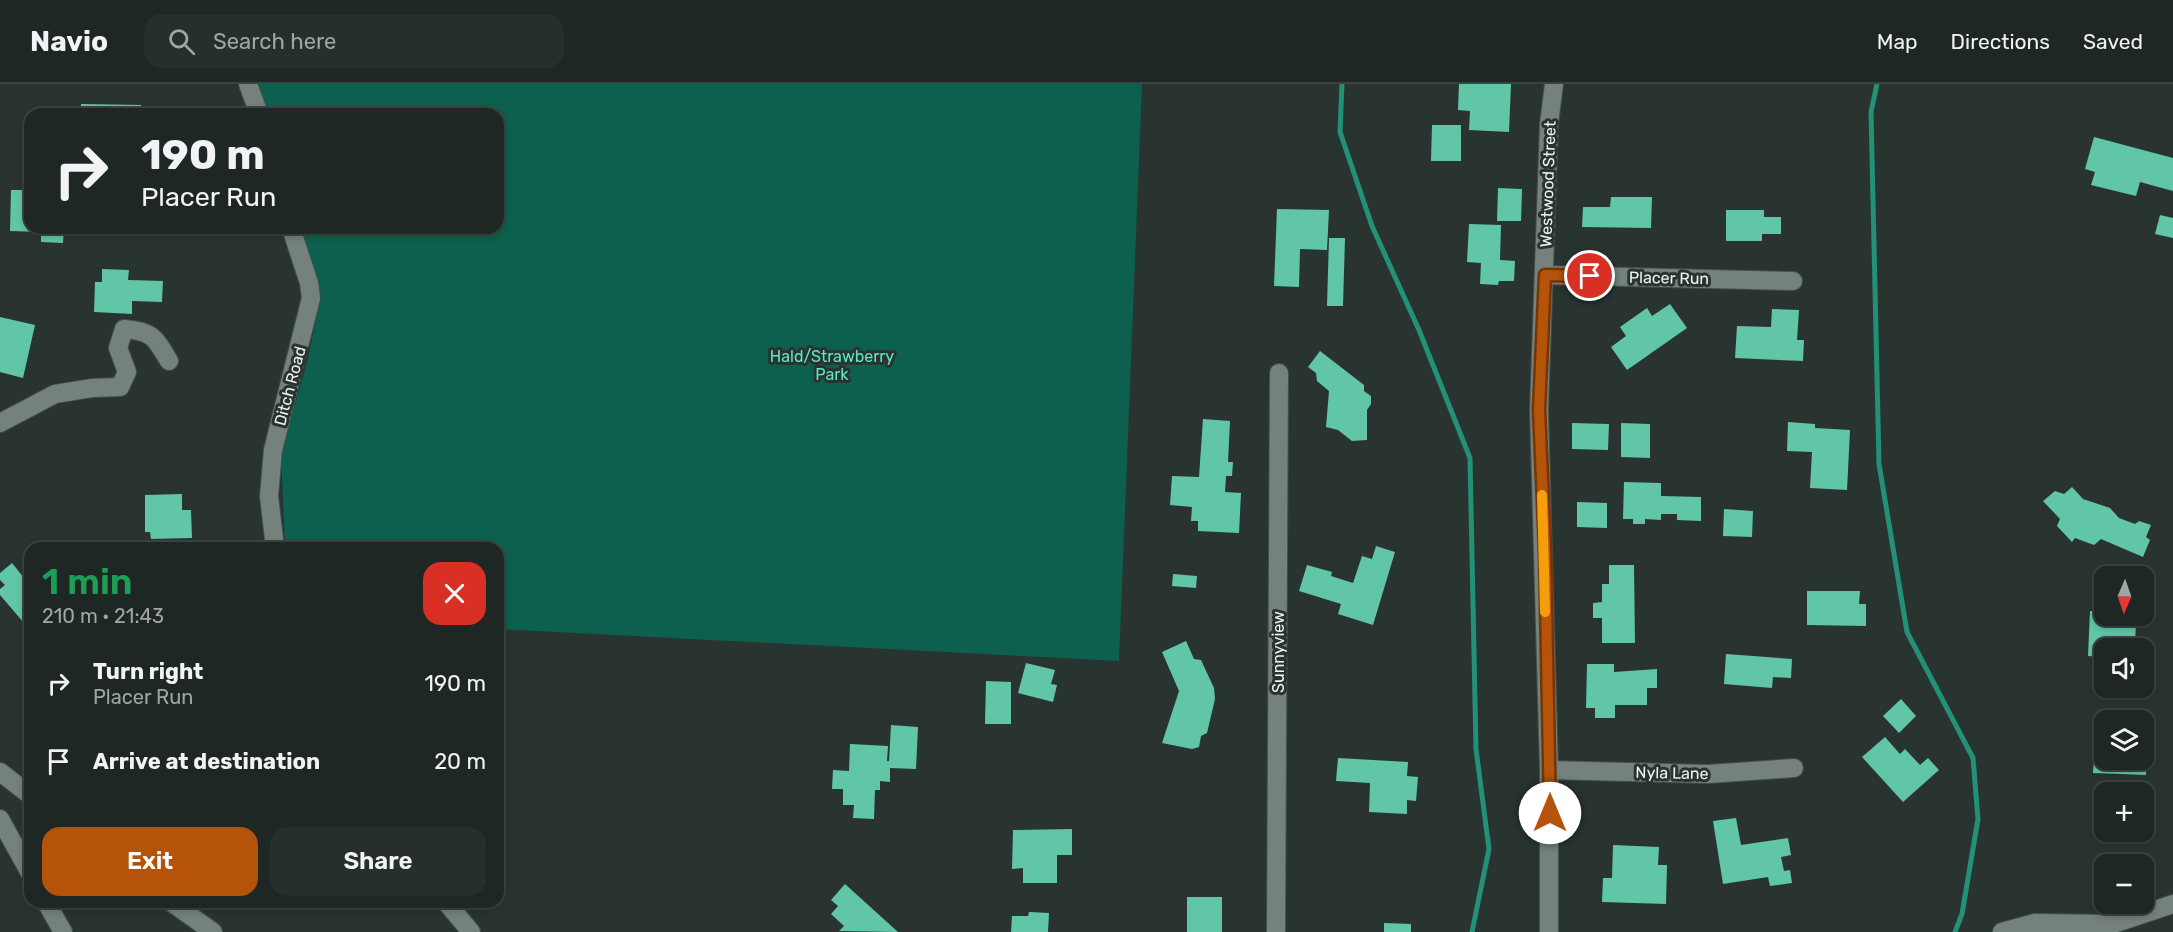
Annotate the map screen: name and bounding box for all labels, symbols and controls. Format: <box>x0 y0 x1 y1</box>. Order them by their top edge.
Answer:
search box <box>144 14 564 68</box>
text: Navio <box>30 25 108 58</box>
icon: search <box>165 25 198 58</box>
text: Search here <box>213 28 336 55</box>
text: Map <box>1877 29 1918 54</box>
text: Directions <box>1951 29 2050 54</box>
text: Saved <box>2083 29 2143 54</box>
street label: Westwood Street <box>1536 120 1560 248</box>
text: 190 m <box>141 130 265 180</box>
icon: right <box>42 132 120 210</box>
text: Placer Run <box>141 181 276 213</box>
pin <box>1564 250 1615 301</box>
icon: arrive <box>1573 259 1606 292</box>
street label: Placer Run <box>1629 268 1709 288</box>
street label: Ditch Road <box>270 344 310 428</box>
park label: Hald/Strawberry Park <box>770 347 894 384</box>
text: 1 min <box>42 560 133 603</box>
button: close <box>423 562 486 625</box>
north arrow <box>2094 566 2154 626</box>
map controls <box>2094 566 2154 914</box>
text: 210 m · 21:43 <box>42 604 164 628</box>
street label: Sunnyview <box>1269 611 1288 693</box>
button: sound <box>2094 638 2154 698</box>
text: Turn right <box>93 658 203 685</box>
icon: right <box>42 667 75 700</box>
text: 190 m <box>425 670 486 697</box>
text: Placer Run <box>93 685 193 709</box>
button: layers <box>2094 710 2154 770</box>
icon: arrive <box>42 745 75 778</box>
text: Arrive at destination <box>93 748 320 775</box>
text: 20 m <box>434 748 486 775</box>
street label: Nyla Lane <box>1635 763 1709 783</box>
position arrow <box>1518 781 1582 845</box>
button: + <box>2094 782 2154 842</box>
button: Exit <box>42 827 258 896</box>
button: Share <box>270 827 486 896</box>
button: − <box>2094 854 2154 914</box>

